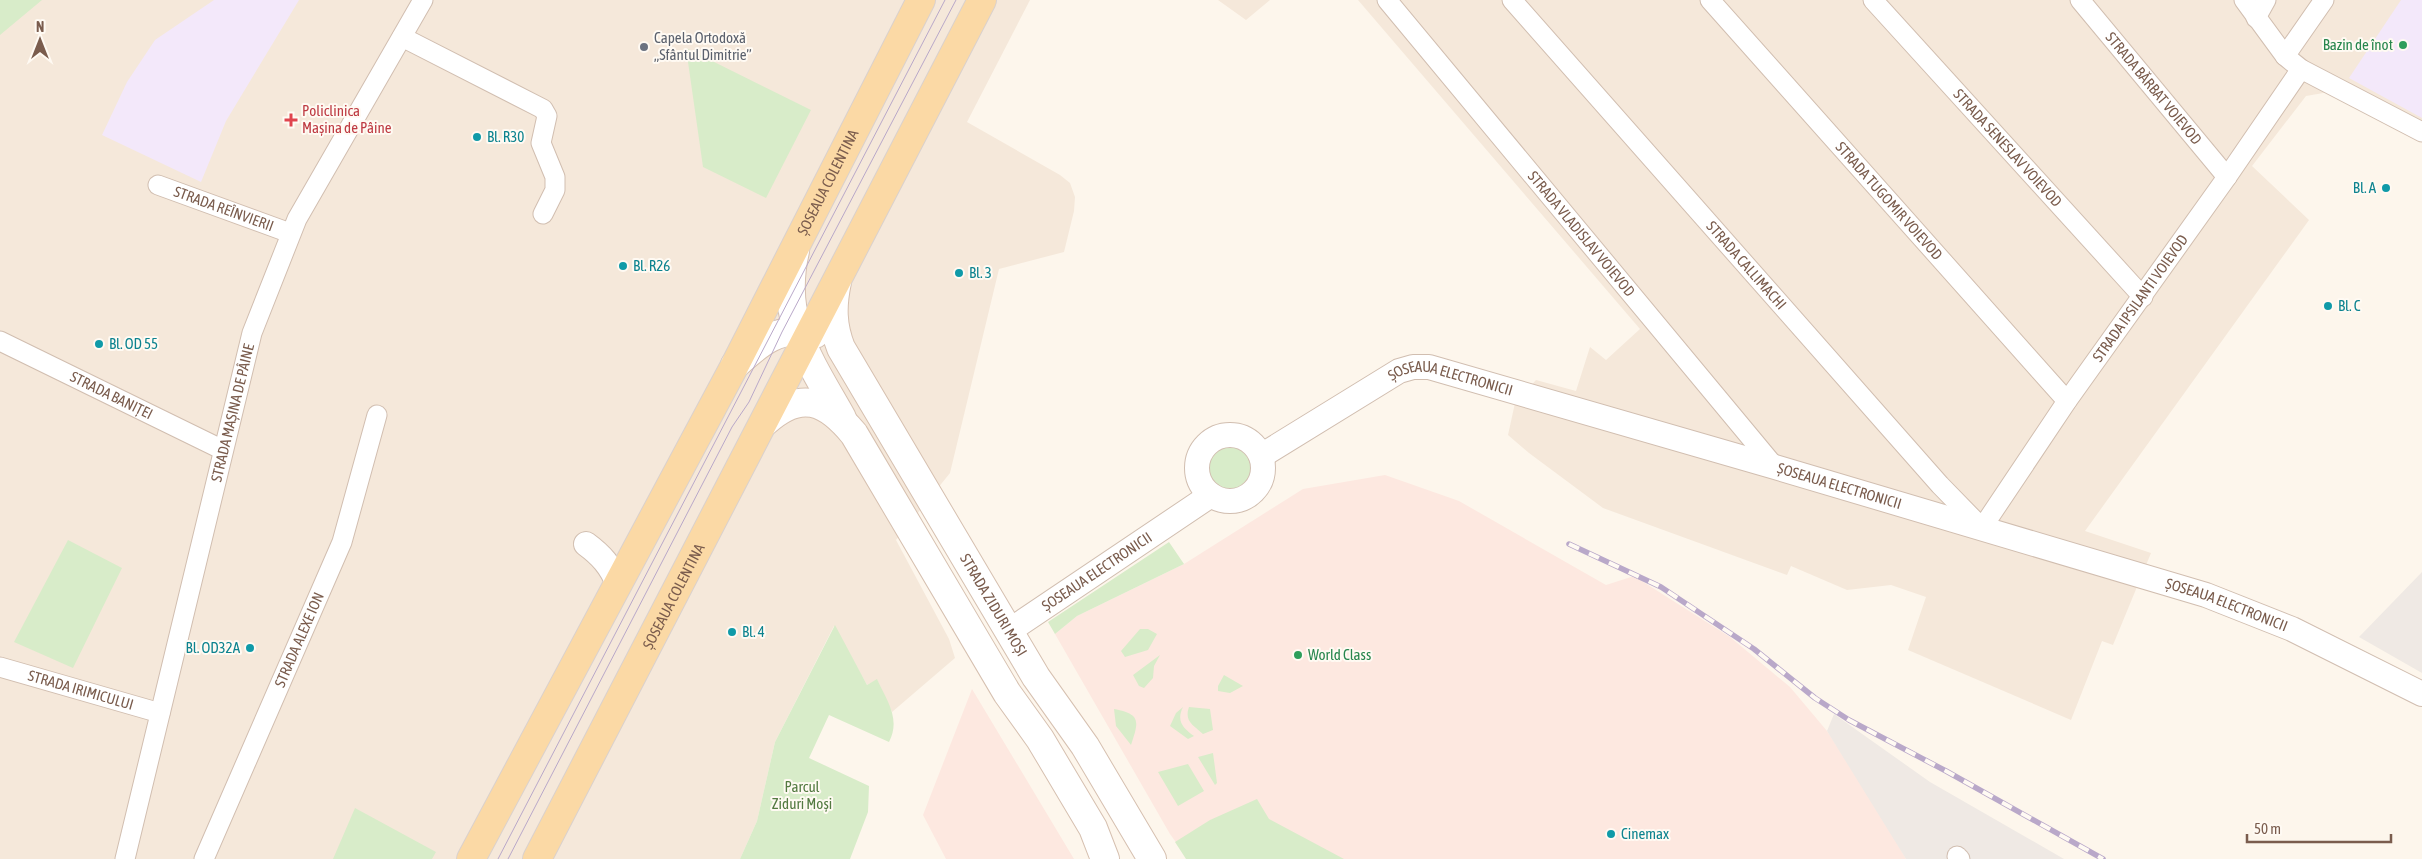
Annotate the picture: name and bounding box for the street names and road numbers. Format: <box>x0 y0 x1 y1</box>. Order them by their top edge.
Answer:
street label: STRADA BĂRBAT VOIEVOD <box>2102 29 2205 148</box>
street label: STRADA SENESLAV VOIEVOD <box>1950 85 2066 210</box>
street label: ȘOSEAUA COLENTINA <box>794 126 862 238</box>
street label: STRADA TUGOMIR VOIEVOD <box>1832 138 1946 263</box>
street label: STRADA VLADISLAV VOIEVOD <box>1525 167 1639 300</box>
street label: STRADA REÎNVIERII <box>172 183 276 234</box>
street label: STRADA CALLIMACHI <box>1703 218 1790 313</box>
street label: STRADA IPSILANTI VOIEVOD <box>2089 231 2191 365</box>
street label: STRADA MAȘINA DE PÂINE <box>207 341 257 483</box>
street label: ȘOSEAUA ELECTRONICII <box>1385 358 1515 399</box>
street label: STRADA BANIȚEI <box>68 368 156 422</box>
street label: ȘOSEAUA ELECTRONICII <box>1775 459 1904 512</box>
street label: ȘOSEAUA ELECTRONICII <box>1039 528 1155 614</box>
street label: ȘOSEAUA COLENTINA <box>639 540 708 652</box>
street label: STRADA ZIDURI MOȘI <box>957 551 1031 659</box>
street label: ȘOSEAUA ELECTRONICII <box>2164 574 2290 634</box>
street label: STRADA ALEXE ION <box>271 590 327 690</box>
street label: STRADA IRIMICULUI <box>26 667 135 713</box>

